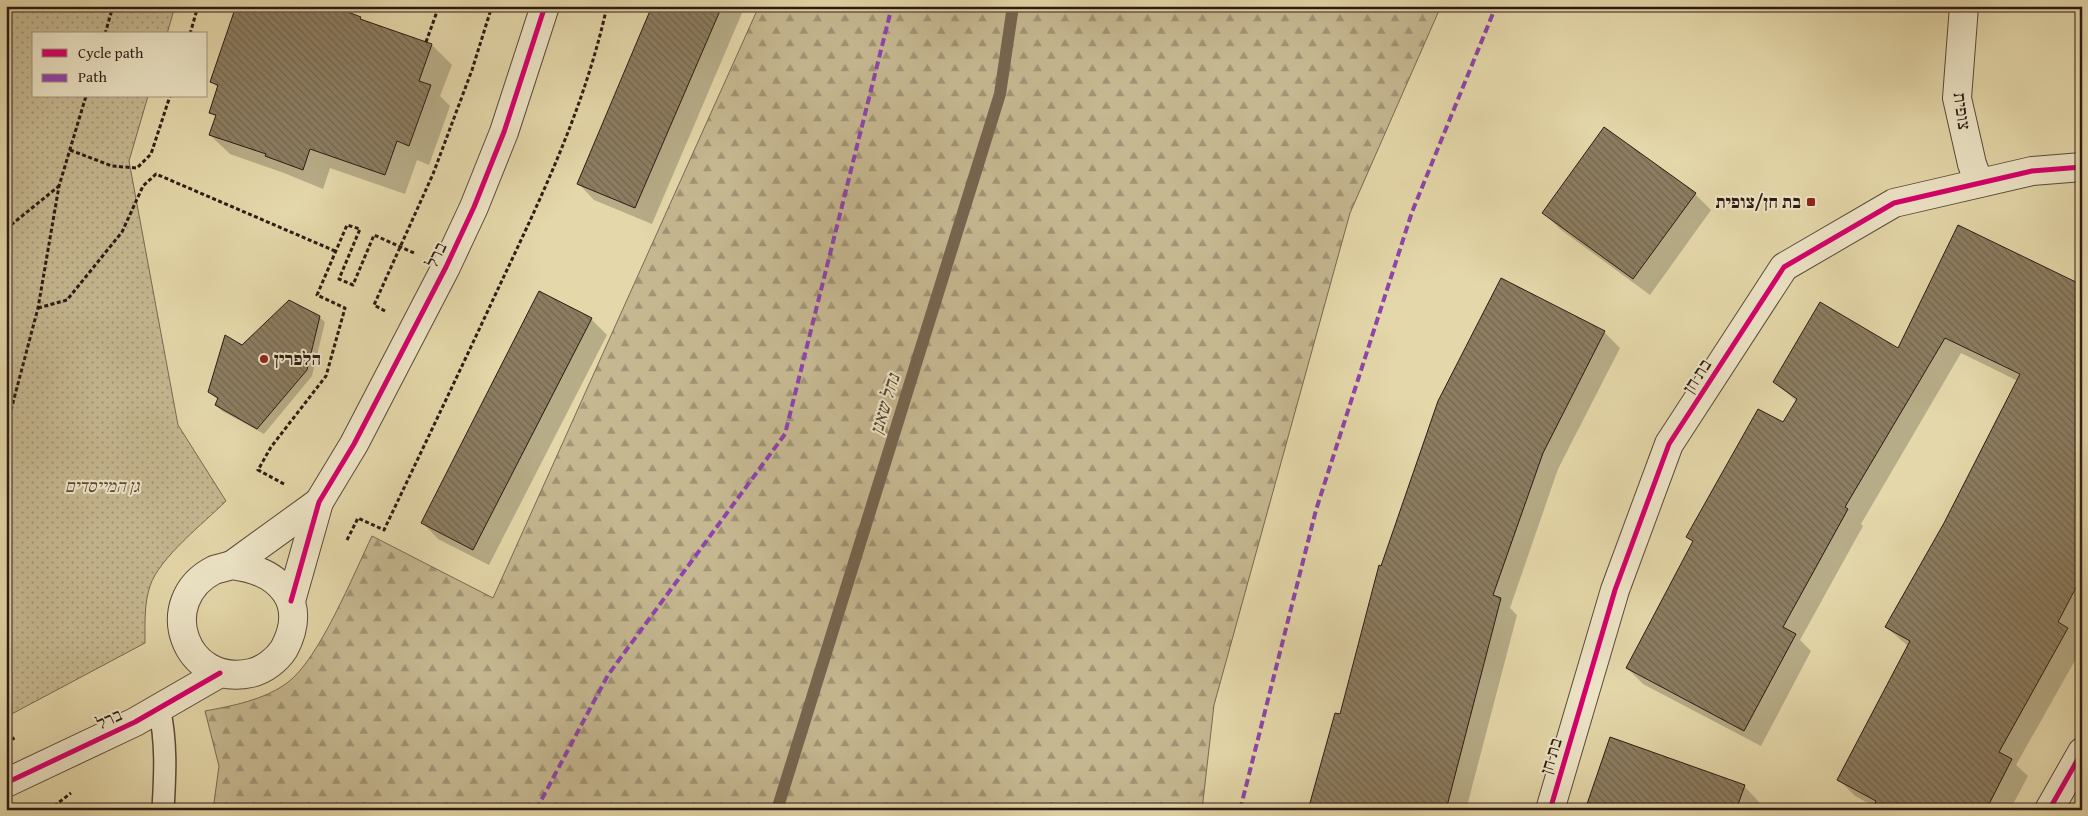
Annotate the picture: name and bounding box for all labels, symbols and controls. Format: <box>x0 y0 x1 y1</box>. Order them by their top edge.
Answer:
legend <box>32 32 208 98</box>
text: Cycle path <box>78 42 144 63</box>
text: Path <box>78 66 107 87</box>
street label: צופית <box>1947 90 1978 131</box>
place label: בת חן/צופית <box>1716 188 1801 215</box>
marker: בת חן/צופית <box>1805 196 1817 208</box>
street label: ברל <box>418 237 454 272</box>
place label: הלפרין <box>274 345 321 372</box>
marker: הלפרין <box>258 353 270 365</box>
street label: בת חן <box>1675 353 1718 398</box>
water label: נחל שאנן <box>862 369 907 438</box>
park label: גן המייסדים <box>65 472 140 499</box>
street label: ברל <box>91 701 127 736</box>
street label: בת חן <box>1532 734 1569 777</box>

